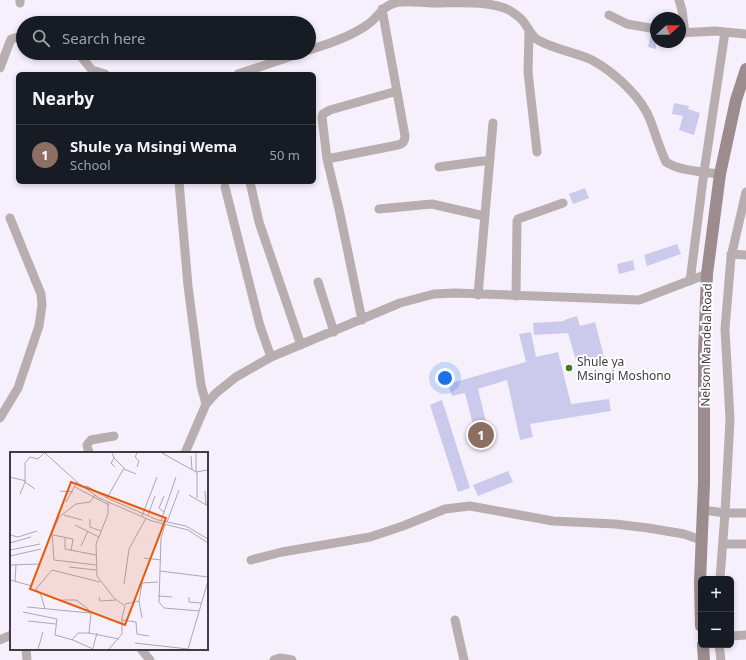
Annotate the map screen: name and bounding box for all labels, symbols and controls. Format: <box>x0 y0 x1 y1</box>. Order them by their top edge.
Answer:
north arrow <box>650 12 686 48</box>
search box <box>16 16 316 60</box>
icon: search <box>30 27 52 49</box>
text: Search here <box>62 28 145 48</box>
text: Nearby <box>32 87 94 110</box>
text: Shule ya Msingi Wema <box>70 136 237 156</box>
text: 1 <box>41 146 49 164</box>
text: 50 m <box>270 146 300 164</box>
text: School <box>70 156 111 174</box>
street label: Nelson Mandela Road <box>696 283 716 407</box>
place label: Shule ya Msingi Moshono <box>577 353 671 384</box>
marker: Shule ya Msingi Moshono <box>564 363 574 373</box>
your location <box>435 368 455 388</box>
pin: 1 <box>468 420 494 450</box>
inset map <box>10 452 208 650</box>
map controls <box>698 576 734 648</box>
button: + <box>698 576 734 612</box>
button: − <box>698 612 734 648</box>

